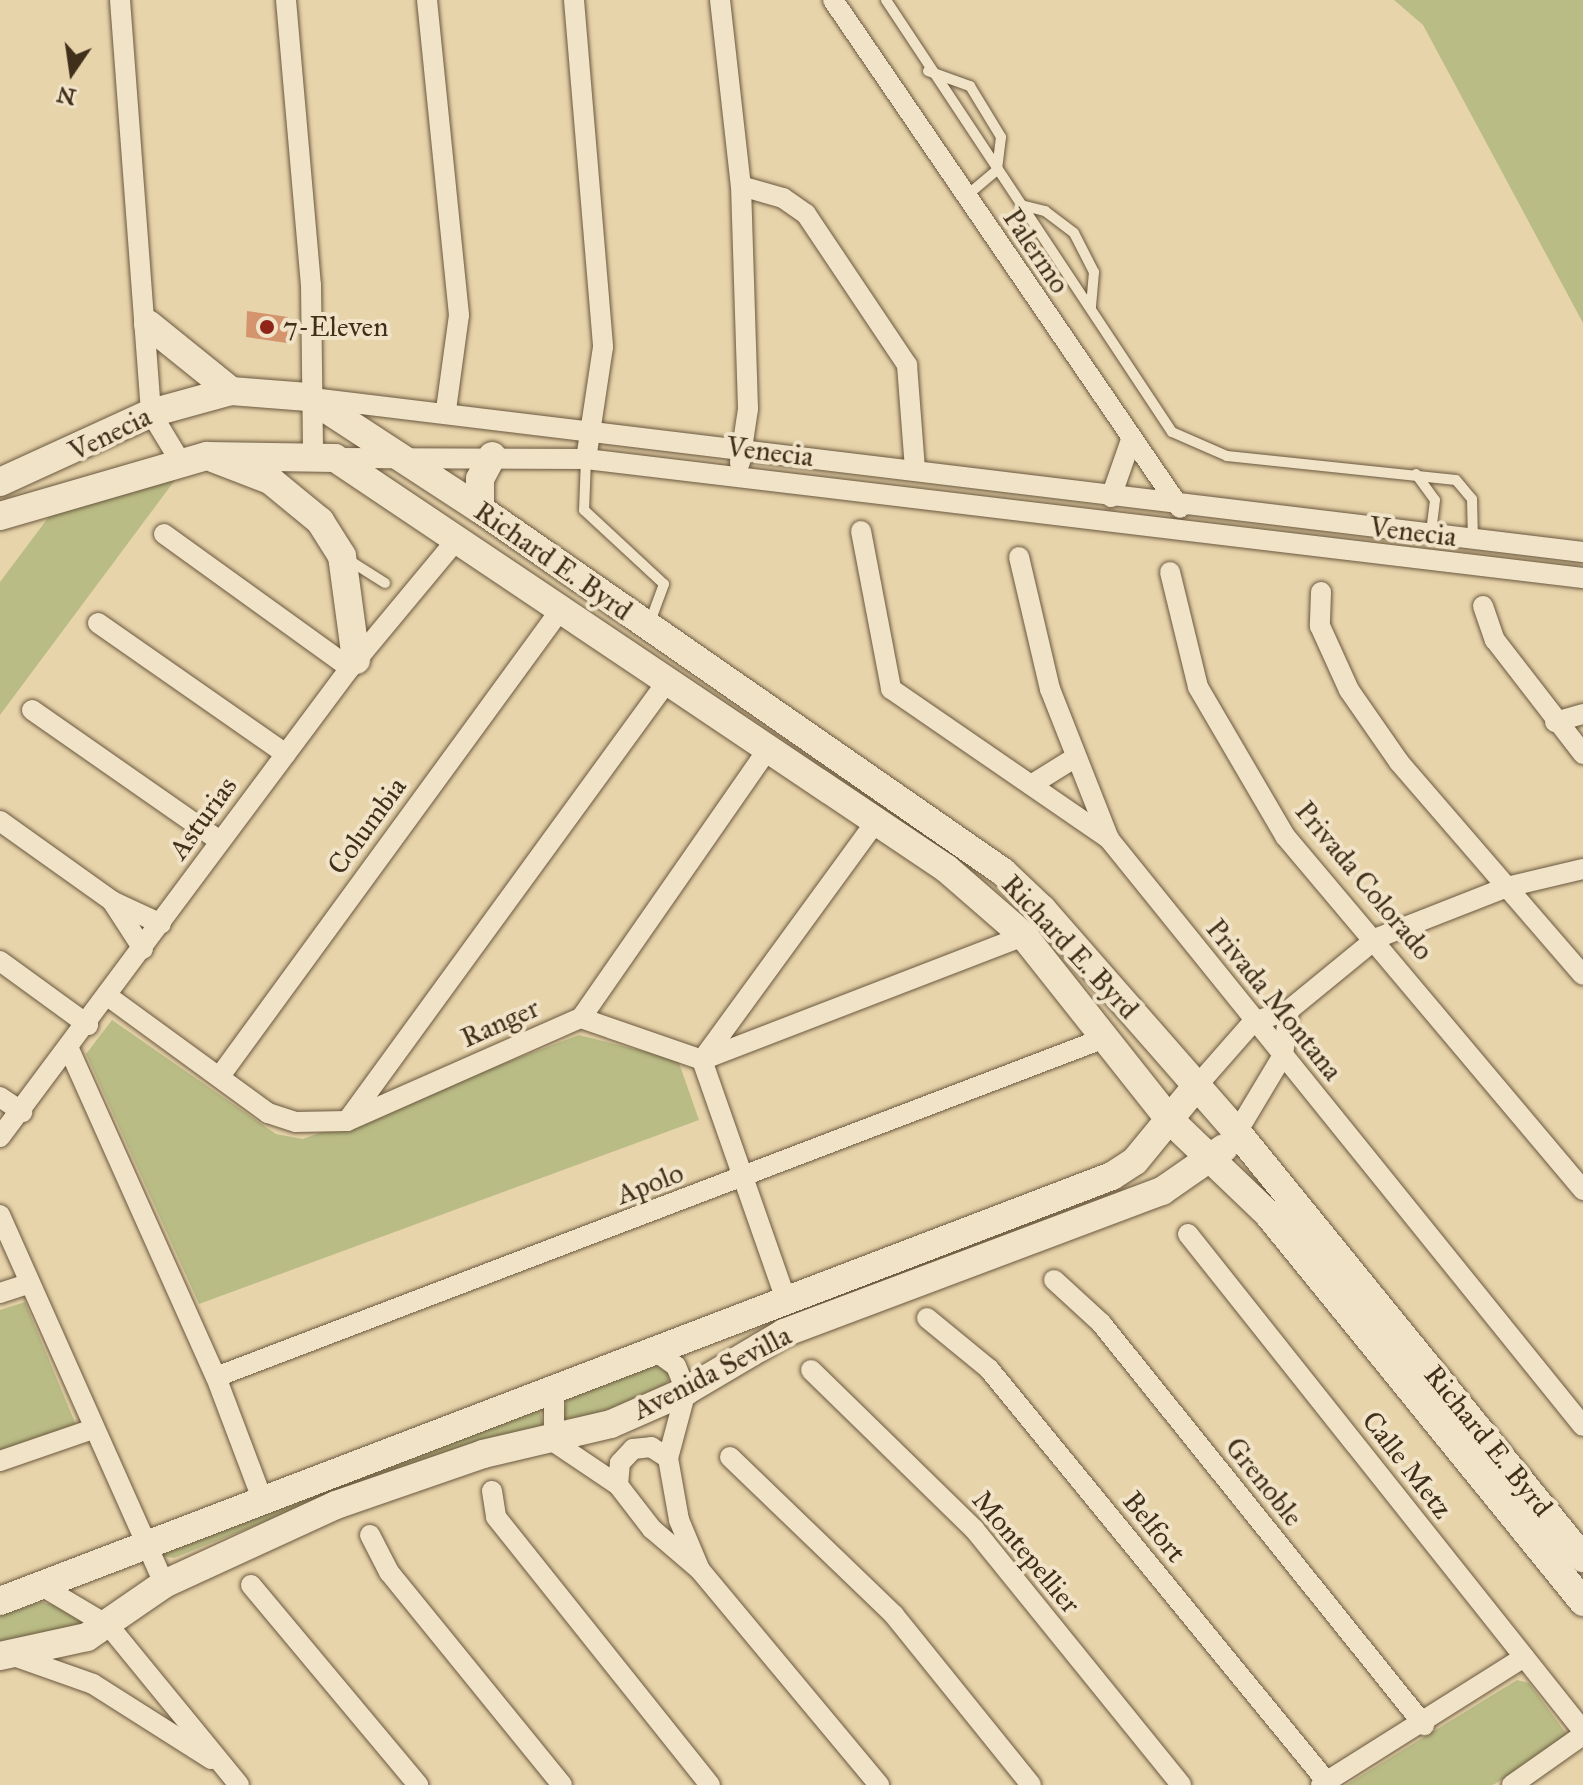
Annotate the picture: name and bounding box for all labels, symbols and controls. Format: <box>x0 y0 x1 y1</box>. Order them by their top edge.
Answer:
north arrow <box>32 32 112 112</box>
text: N <box>54 81 79 111</box>
street label: Palermo <box>996 202 1076 300</box>
place label: 7-Eleven <box>283 310 388 344</box>
marker: 7-Eleven <box>258 318 276 336</box>
street label: Venecia <box>63 400 157 468</box>
street label: Venecia <box>725 430 815 474</box>
street label: Richard E. Byrd <box>468 494 638 628</box>
street label: Venecia <box>1368 510 1458 554</box>
street label: Asturias <box>162 770 244 866</box>
street label: Columbia <box>320 771 414 881</box>
street label: Privada Colorado <box>1288 795 1440 967</box>
street label: Richard E. Byrd <box>995 868 1145 1026</box>
street label: Privada Montana <box>1199 913 1349 1087</box>
street label: Ranger <box>456 991 544 1055</box>
street label: Apolo <box>612 1156 688 1212</box>
street label: Avenida Sevilla <box>627 1319 797 1427</box>
street label: Richard E. Byrd <box>1417 1359 1559 1523</box>
street label: Calle Metz <box>1355 1405 1459 1525</box>
street label: Grenoble <box>1218 1431 1310 1533</box>
street label: Montepellier <box>965 1484 1087 1620</box>
street label: Belfort <box>1115 1485 1193 1569</box>

